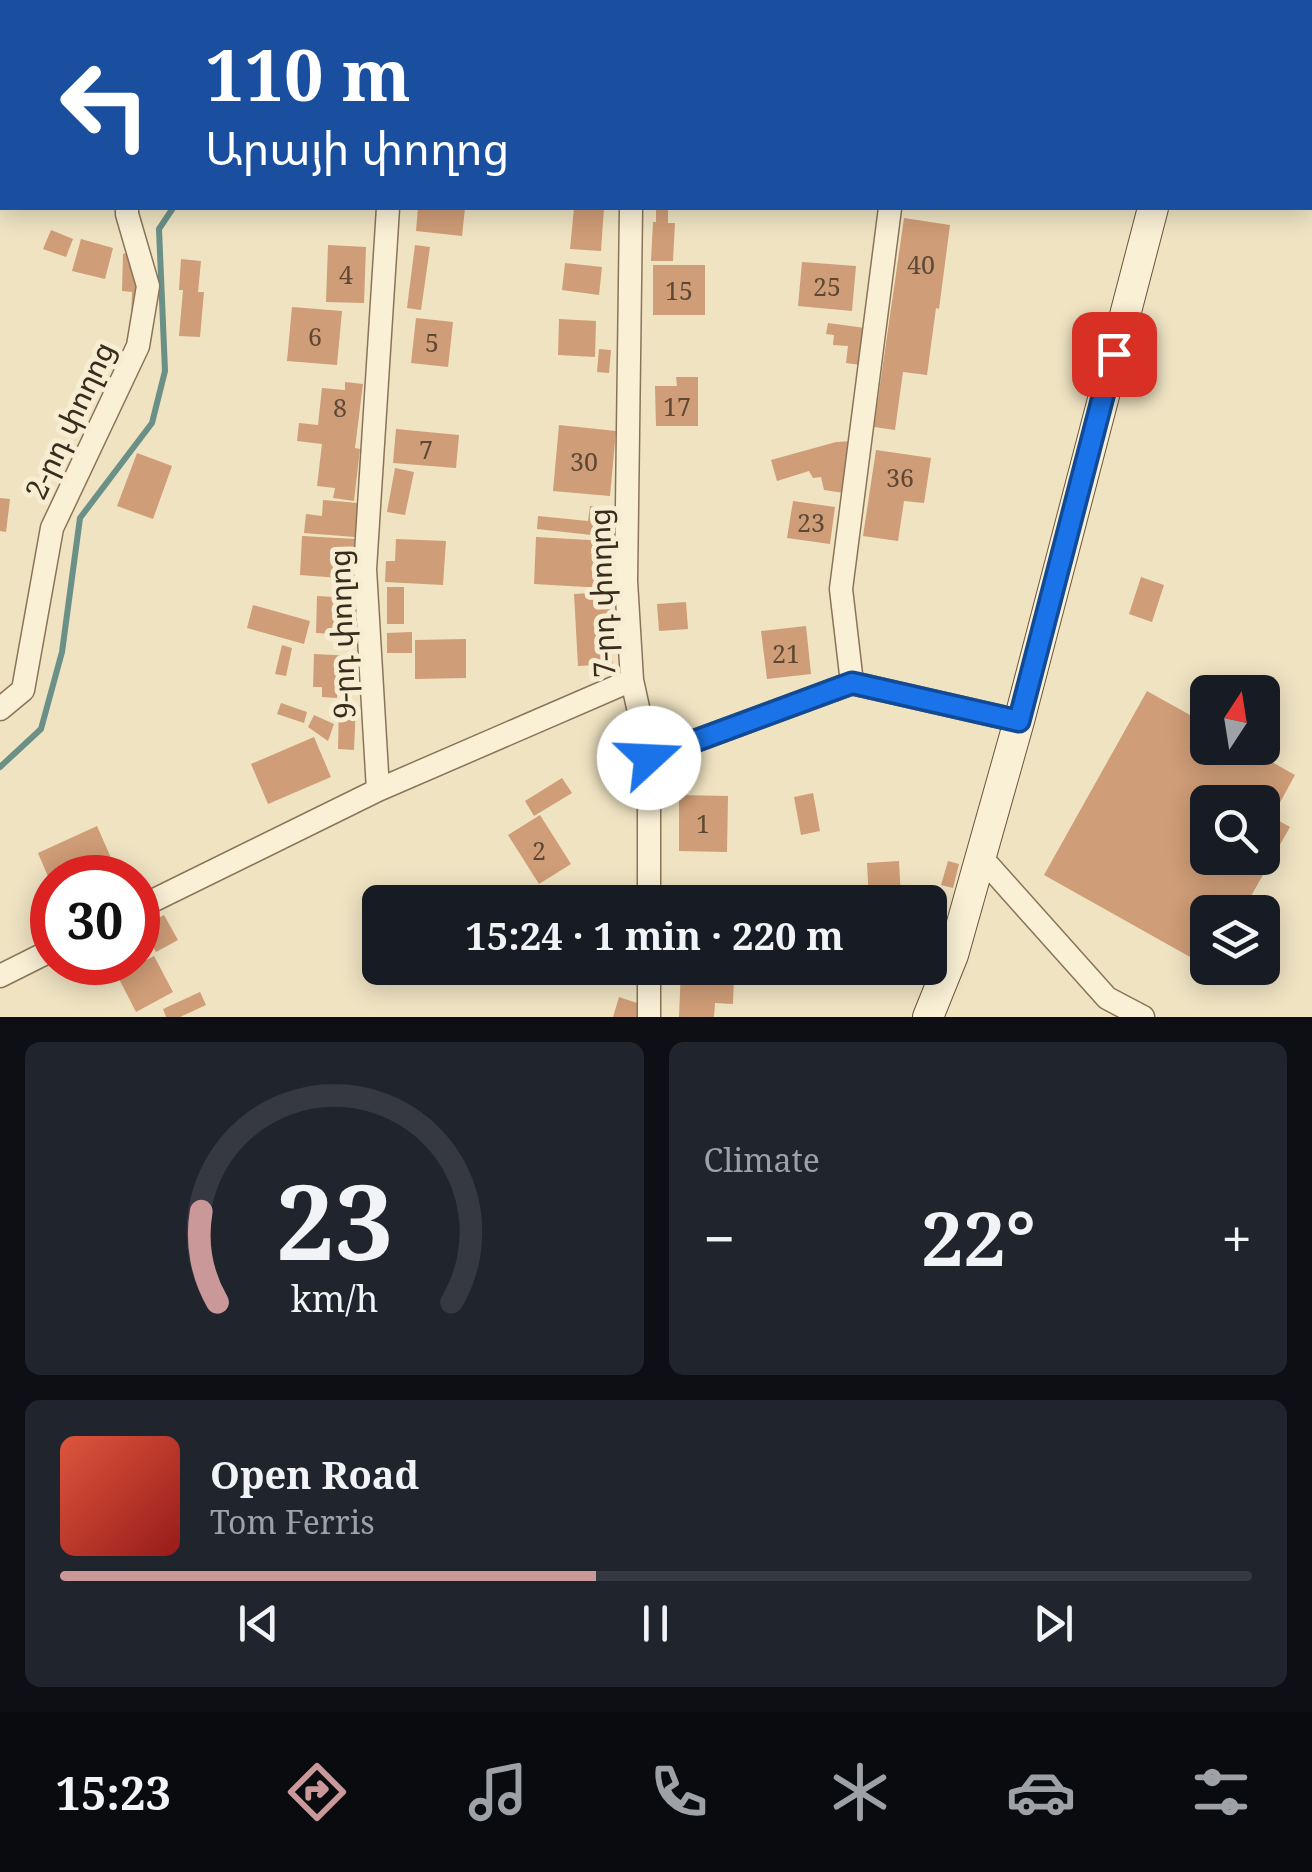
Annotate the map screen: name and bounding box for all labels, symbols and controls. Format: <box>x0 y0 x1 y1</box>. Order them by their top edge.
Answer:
text: 110 m <box>205 26 411 122</box>
icon: left <box>40 40 170 170</box>
text: Արայի փողոց <box>205 117 510 178</box>
house number: 40 <box>907 247 935 281</box>
house number: 4 <box>339 257 353 291</box>
house number: 25 <box>813 269 841 303</box>
house number: 15 <box>665 273 693 307</box>
pin <box>1072 312 1157 397</box>
house number: 6 <box>308 319 322 353</box>
house number: 5 <box>425 325 439 359</box>
icon: arrive <box>1087 327 1142 382</box>
street label: 2-րդ փողոց <box>15 334 123 506</box>
house number: 17 <box>663 389 691 423</box>
house number: 8 <box>333 390 347 424</box>
house number: 7 <box>419 432 433 466</box>
house number: 30 <box>570 444 598 478</box>
house number: 36 <box>886 460 914 494</box>
house number: 23 <box>797 505 825 539</box>
street label: 7-րդ փողոց <box>578 507 624 679</box>
street label: 9-րդ փողոց <box>318 548 364 720</box>
house number: 21 <box>772 636 800 670</box>
north arrow <box>1190 675 1280 765</box>
map controls <box>1190 675 1280 985</box>
position arrow <box>597 706 701 810</box>
button: search <box>1190 785 1280 875</box>
house number: 1 <box>696 806 710 840</box>
house number: 2 <box>532 833 546 867</box>
speed limit sign: 30 <box>30 855 160 985</box>
button: layers <box>1190 895 1280 985</box>
text: 15:24 · 1 min · 220 m <box>465 909 844 961</box>
text: Climate <box>704 1138 820 1181</box>
text: 23 <box>275 1149 393 1290</box>
text: 22° <box>921 1186 1036 1288</box>
text: − <box>704 1200 735 1275</box>
text: + <box>1221 1200 1252 1275</box>
text: km/h <box>290 1274 378 1322</box>
text: Open Road <box>210 1448 419 1500</box>
text: Tom Ferris <box>210 1500 375 1543</box>
icon: previous <box>231 1596 286 1651</box>
icon: pause <box>628 1596 683 1651</box>
icon: next <box>1026 1596 1081 1651</box>
icon: directions <box>282 1757 352 1827</box>
icon: music <box>463 1757 533 1827</box>
icon: phone <box>644 1757 714 1827</box>
icon: climate <box>825 1757 895 1827</box>
icon: car <box>1006 1757 1076 1827</box>
icon: filters <box>1186 1757 1256 1827</box>
text: 15:23 <box>55 1762 171 1823</box>

